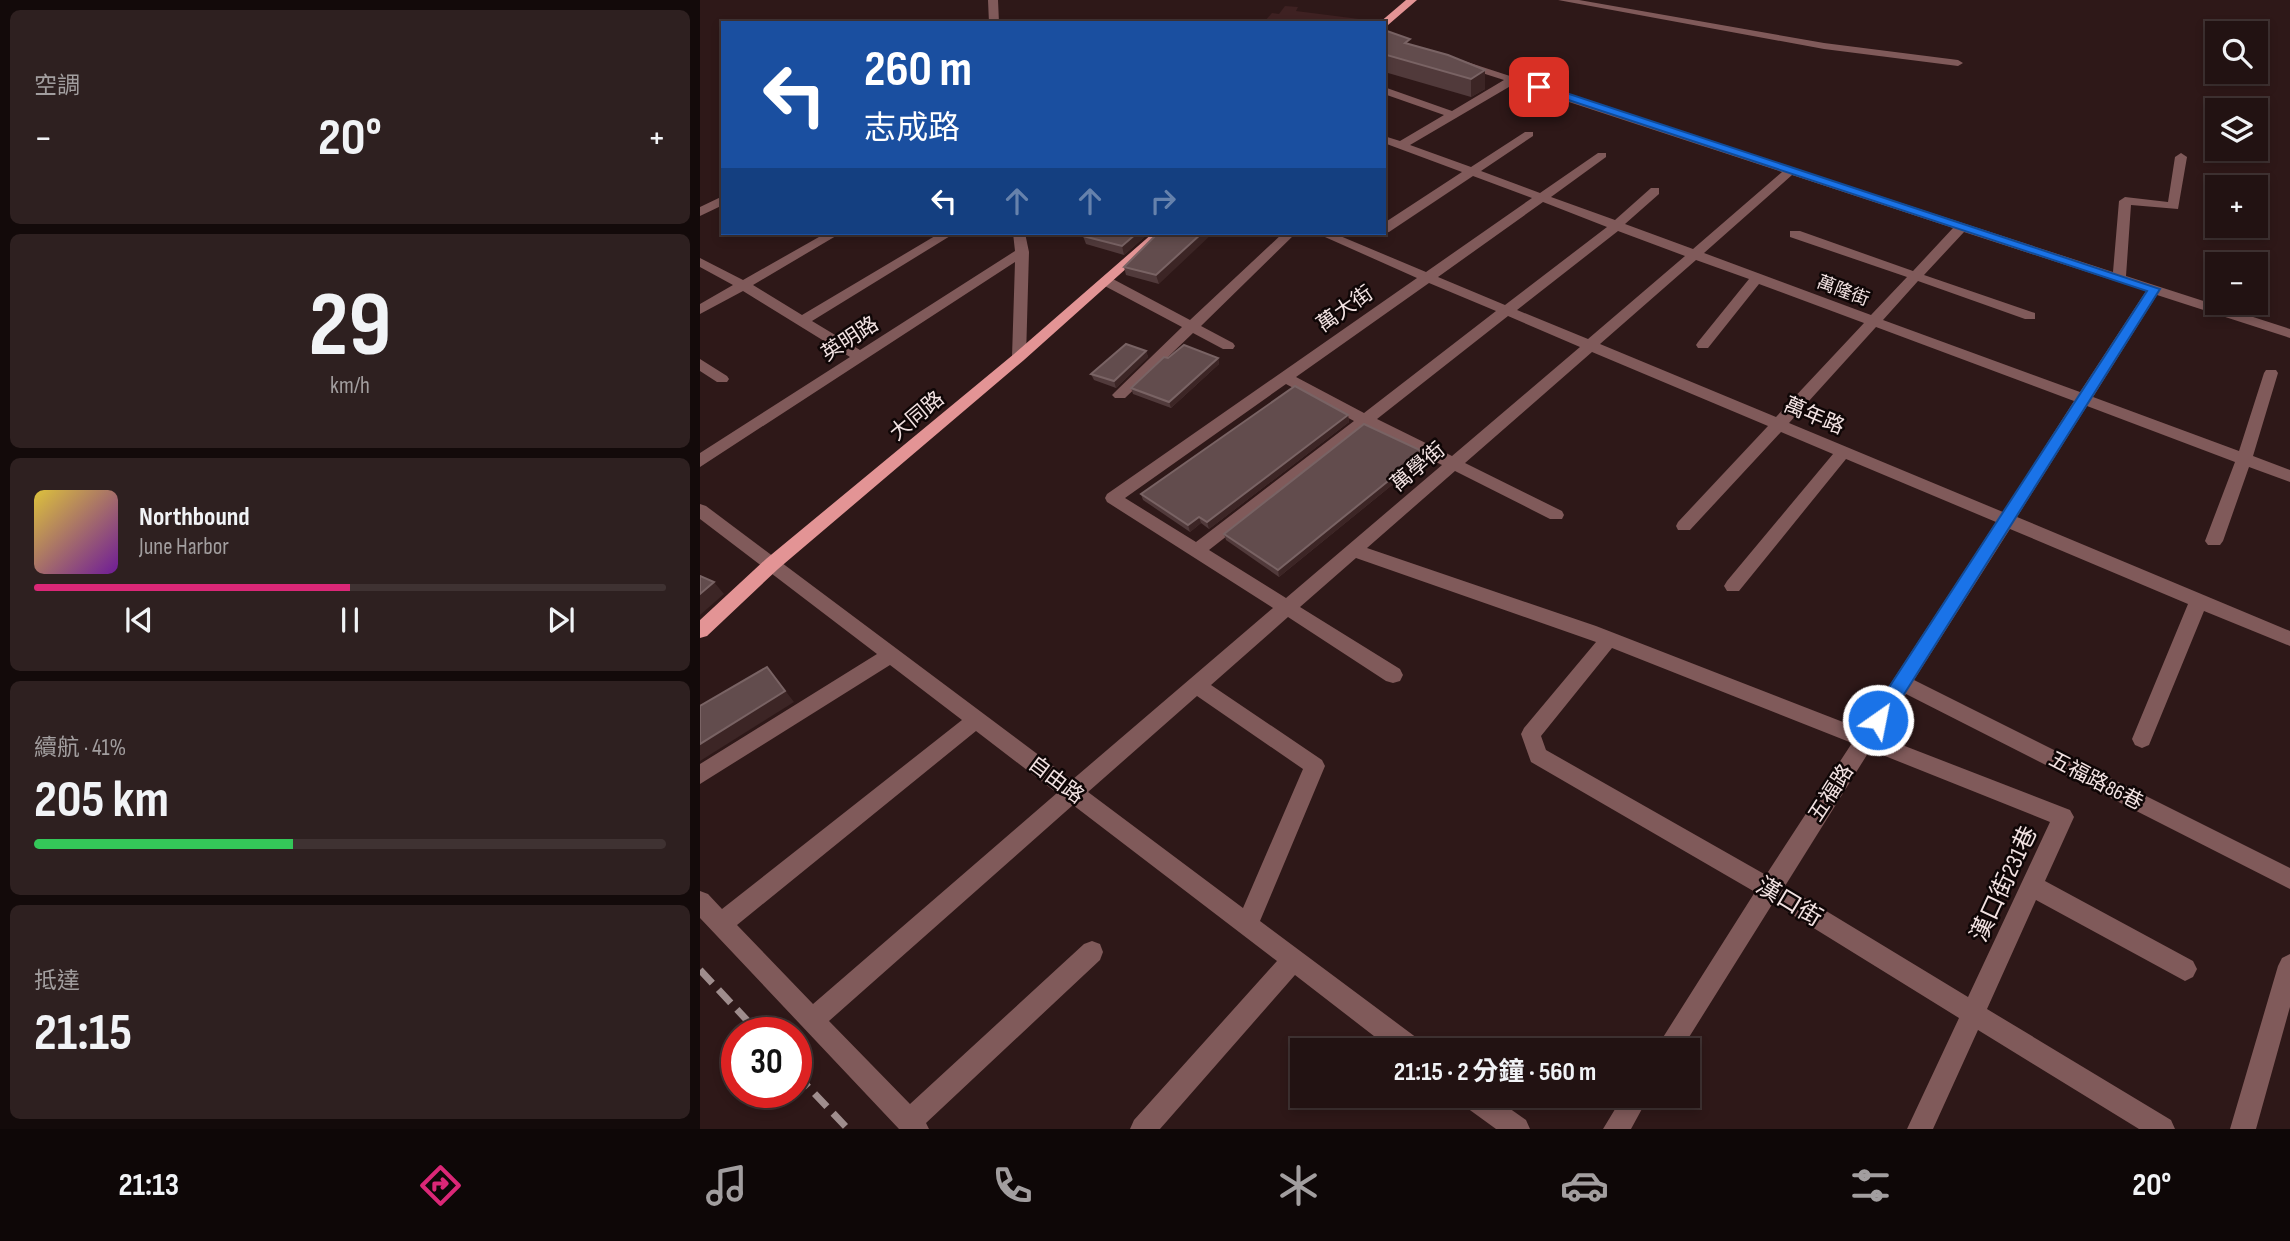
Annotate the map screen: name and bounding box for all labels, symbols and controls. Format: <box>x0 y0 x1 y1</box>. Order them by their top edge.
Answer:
map controls <box>2205 21 2268 315</box>
button: search <box>2205 21 2268 84</box>
text: 260 m <box>864 41 972 100</box>
icon: left <box>749 49 840 140</box>
pin <box>1509 57 1569 117</box>
icon: arrive <box>1520 68 1558 106</box>
text: 空調 <box>34 72 80 100</box>
button: layers <box>2205 98 2268 161</box>
text: 20° <box>318 107 382 170</box>
text: 志成路 <box>864 109 960 148</box>
text: − <box>34 116 53 161</box>
text: + <box>647 116 666 161</box>
button: + <box>2205 175 2268 238</box>
icon: left <box>925 182 963 220</box>
icon: ahead <box>998 182 1036 220</box>
icon: ahead <box>1071 182 1109 220</box>
icon: right <box>1144 182 1182 220</box>
button: − <box>2205 252 2268 315</box>
text: 29 <box>309 272 392 381</box>
street label: 萬隆街 <box>1814 272 1872 310</box>
street label: 萬大街 <box>1312 281 1378 337</box>
street label: 英明路 <box>817 311 883 367</box>
text: km/h <box>330 372 370 400</box>
street label: 大同路 <box>885 386 949 446</box>
street label: 萬年路 <box>1780 392 1848 440</box>
street label: 萬學街 <box>1386 437 1450 497</box>
text: Northbound <box>139 502 250 533</box>
text: June Harbor <box>139 533 229 561</box>
icon: previous <box>120 601 158 639</box>
icon: pause <box>331 601 369 639</box>
icon: next <box>542 601 580 639</box>
position arrow <box>1841 683 1915 757</box>
text: 續航 · 41% <box>34 734 126 762</box>
street label: 五福路86巷 <box>2045 747 2147 815</box>
street label: 自由路 <box>1023 751 1089 809</box>
street label: 五福路 <box>1803 760 1859 826</box>
text: 205 km <box>34 769 169 832</box>
street label: 漢口街231巷 <box>1965 821 2043 947</box>
street label: 漢口街 <box>1751 871 1827 933</box>
text: 抵達 <box>34 967 80 995</box>
text: 21:15 <box>34 1002 132 1065</box>
speed limit sign: 30 <box>721 1017 812 1108</box>
text: 21:15 · 2 分鐘 · 560 m <box>1394 1057 1596 1088</box>
icon: directions <box>416 1161 465 1210</box>
icon: music <box>702 1161 751 1210</box>
icon: phone <box>988 1161 1037 1210</box>
icon: climate <box>1274 1161 1323 1210</box>
icon: car <box>1560 1161 1609 1210</box>
icon: filters <box>1846 1161 1895 1210</box>
text: 21:13 <box>119 1166 179 1205</box>
text: 20° <box>2132 1166 2171 1205</box>

